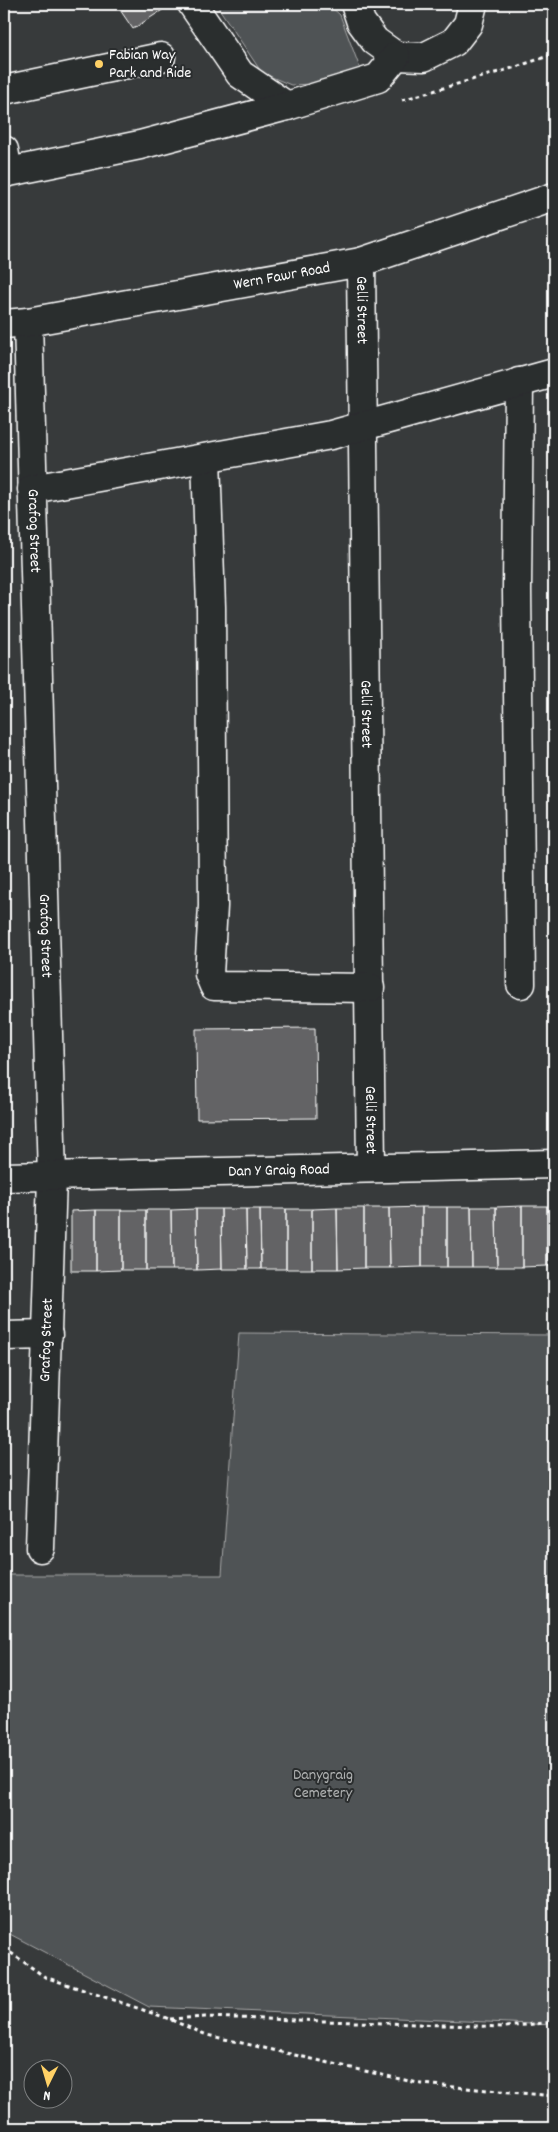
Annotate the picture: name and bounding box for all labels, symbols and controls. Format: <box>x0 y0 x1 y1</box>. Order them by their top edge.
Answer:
place label: Fabian Way Park and Ride <box>109 44 191 85</box>
marker: Fabian Way Park and Ride <box>93 58 105 70</box>
street label: Wern Fawr Road <box>232 256 332 296</box>
street label: Gelli Street <box>350 276 373 344</box>
street label: Grafog Street <box>21 489 47 573</box>
street label: Gelli Street <box>354 680 378 748</box>
street label: Grafog Street <box>33 893 58 978</box>
street label: Gelli Street <box>359 1086 382 1154</box>
street label: Dan Y Graig Road <box>228 1158 330 1183</box>
street label: Grafog Street <box>34 1298 60 1382</box>
park label: Danygraig Cemetery <box>293 1764 353 1805</box>
north arrow <box>22 2060 72 2110</box>
text: N <box>43 2085 51 2105</box>

